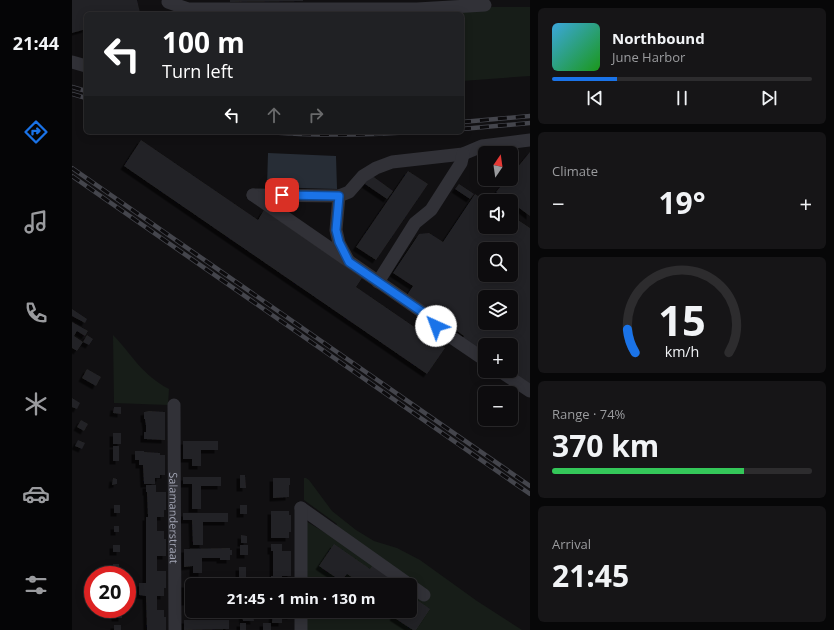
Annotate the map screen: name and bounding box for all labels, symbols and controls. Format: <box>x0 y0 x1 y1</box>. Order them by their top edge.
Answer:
text: 100 m <box>162 23 245 61</box>
icon: left <box>96 28 148 80</box>
text: Northbound <box>612 28 705 48</box>
text: 21:44 <box>13 31 59 55</box>
text: June Harbor <box>612 48 685 66</box>
text: Turn left <box>162 59 233 83</box>
icon: previous <box>584 87 606 109</box>
icon: pause <box>671 87 693 109</box>
icon: next <box>758 87 780 109</box>
icon: left <box>221 104 243 126</box>
icon: ahead <box>263 104 285 126</box>
icon: right <box>305 104 327 126</box>
icon: directions <box>22 118 50 146</box>
north arrow <box>478 146 518 186</box>
map controls <box>478 146 518 426</box>
text: Climate <box>552 162 598 180</box>
pin <box>265 178 299 212</box>
text: 19° <box>658 182 706 223</box>
icon: arrive <box>271 184 293 206</box>
text: − <box>552 188 565 218</box>
text: + <box>799 188 812 218</box>
button: sound <box>478 194 518 234</box>
icon: music <box>22 208 50 236</box>
button: search <box>478 242 518 282</box>
button: layers <box>478 290 518 330</box>
text: 15 <box>658 292 706 348</box>
icon: phone <box>22 299 50 327</box>
position arrow <box>415 305 457 347</box>
button: + <box>478 338 518 378</box>
text: km/h <box>665 342 699 361</box>
button: − <box>478 386 518 426</box>
icon: climate <box>22 390 50 418</box>
text: Range · 74% <box>552 405 625 423</box>
text: 370 km <box>552 425 659 466</box>
street label: Salamanderstraat <box>167 472 182 564</box>
icon: car <box>22 480 50 508</box>
text: Arrival <box>552 535 591 553</box>
text: 21:45 <box>552 555 629 596</box>
speed limit sign: 20 <box>84 566 136 618</box>
icon: filters <box>22 571 50 599</box>
text: 21:45 · 1 min · 130 m <box>227 588 375 608</box>

